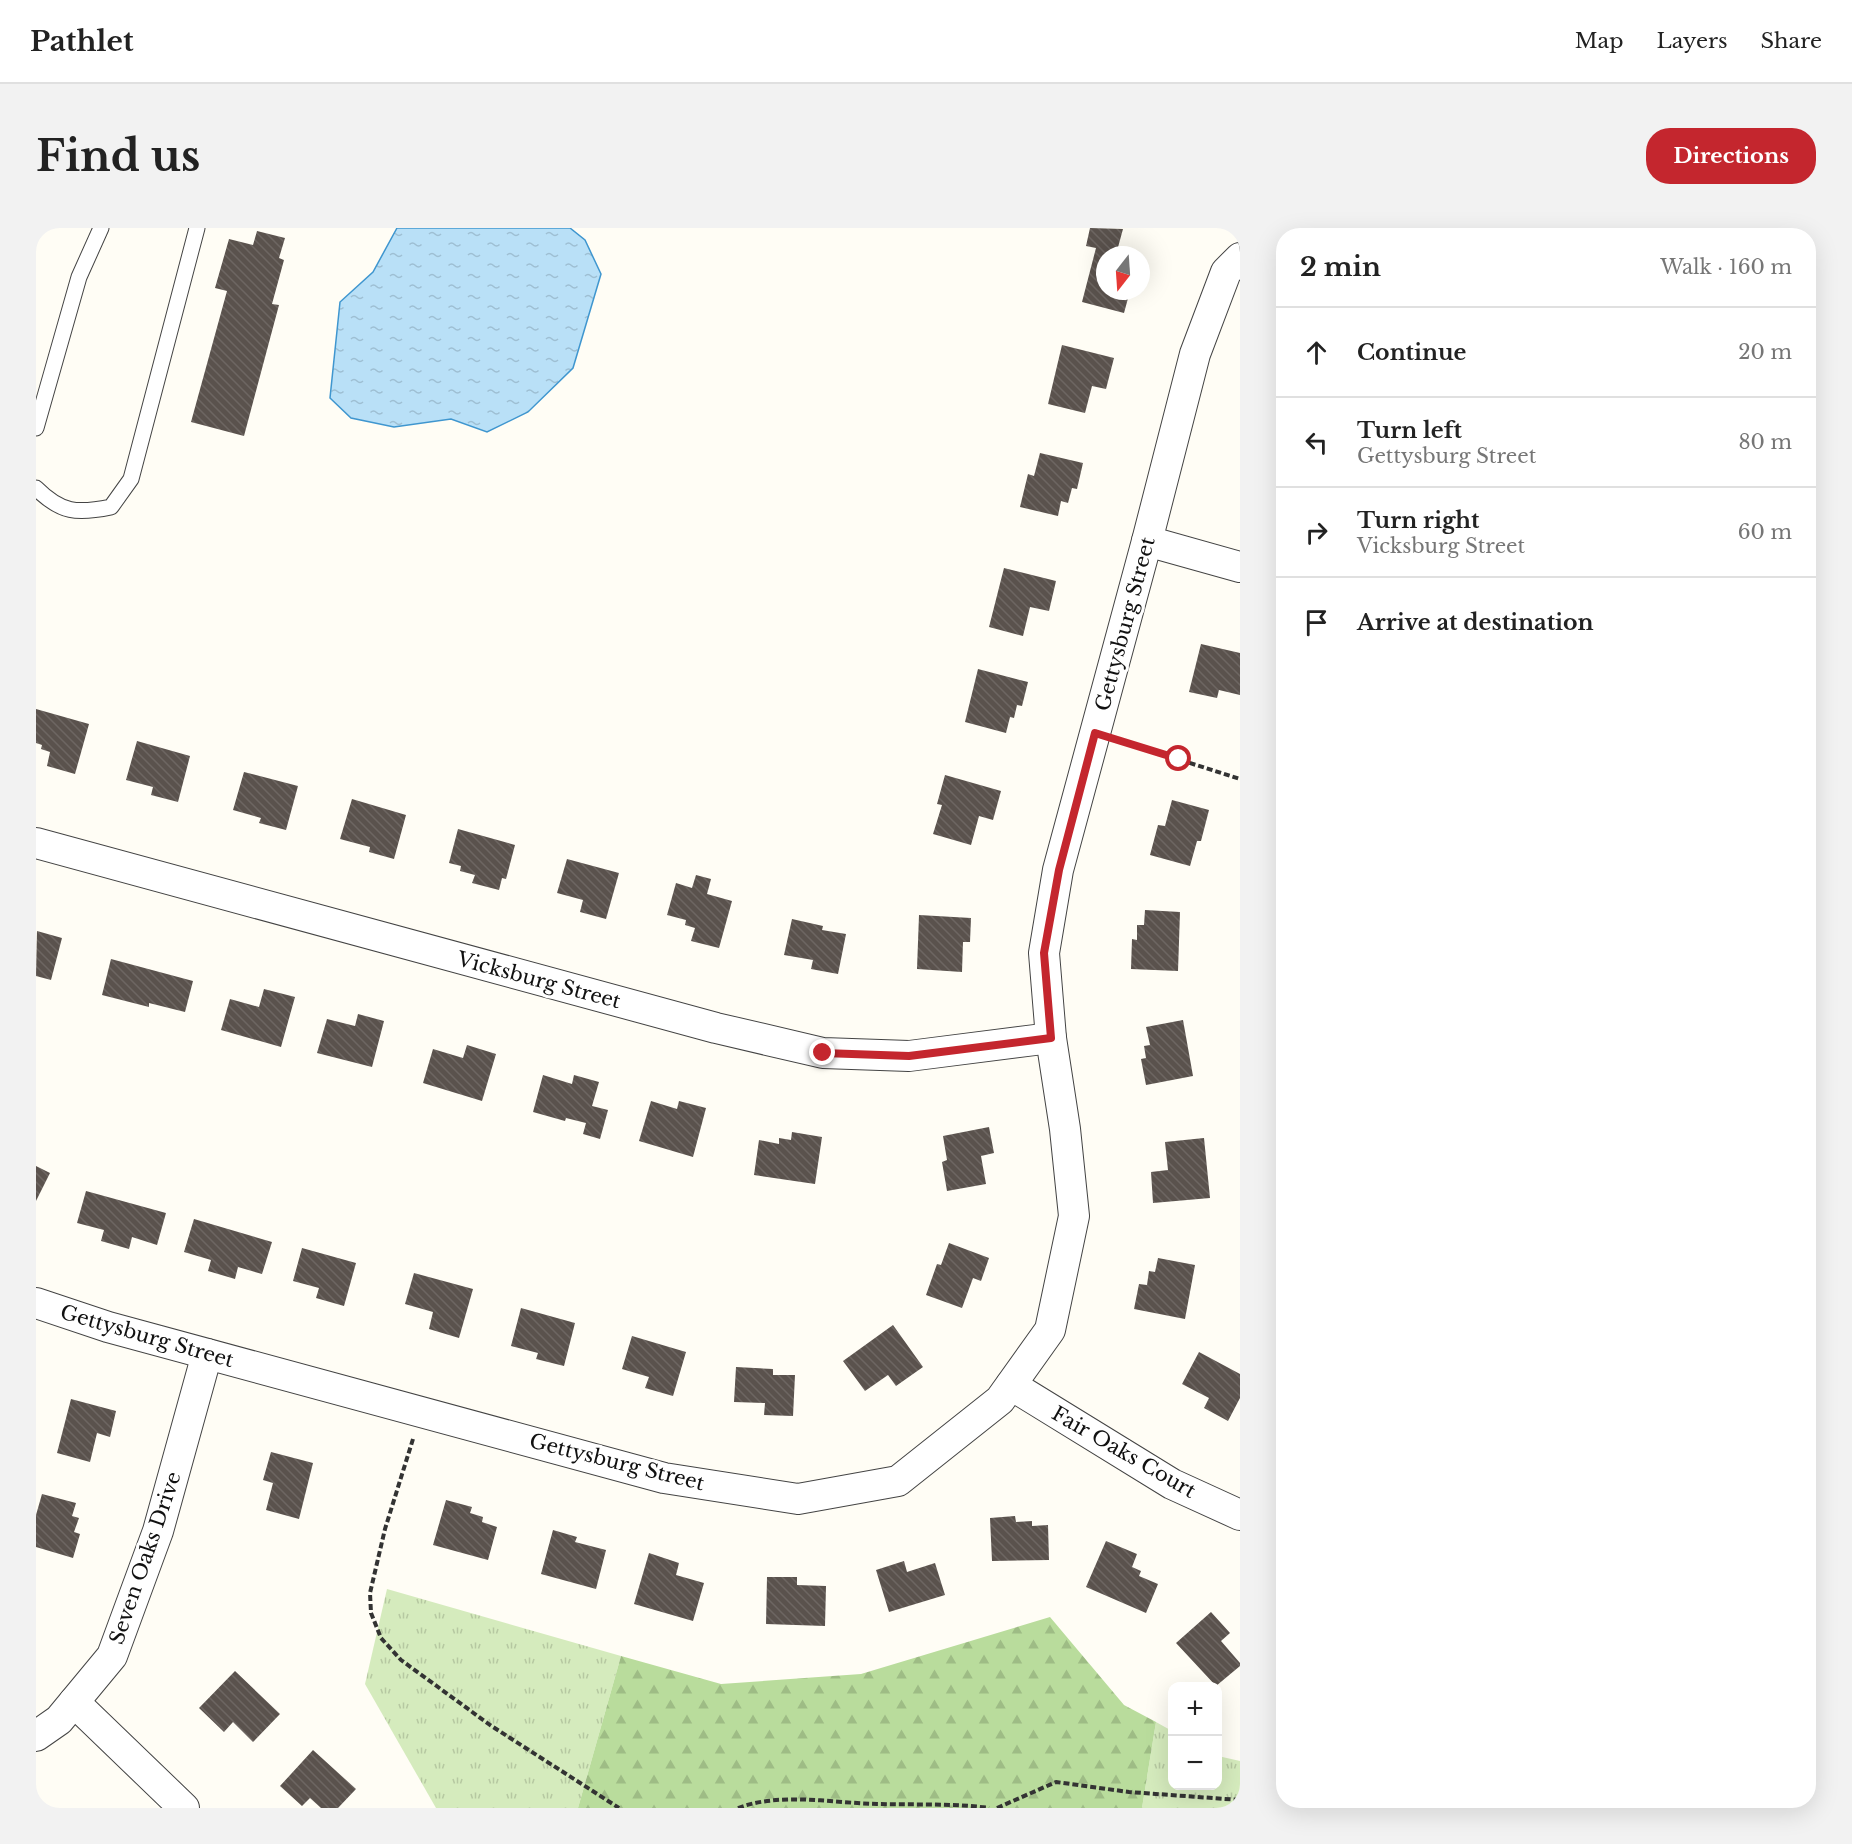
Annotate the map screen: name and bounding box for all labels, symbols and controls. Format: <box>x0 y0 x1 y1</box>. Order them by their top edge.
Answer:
text: Pathlet <box>30 24 134 59</box>
text: Map <box>1575 28 1624 54</box>
text: Layers <box>1657 28 1728 54</box>
text: Share <box>1761 28 1822 54</box>
button: Directions <box>1646 128 1816 184</box>
text: Find us <box>36 130 200 182</box>
north arrow <box>1096 246 1150 300</box>
text: 2 min <box>1300 251 1381 283</box>
text: Walk · 160 m <box>1660 255 1792 279</box>
icon: ahead <box>1300 336 1333 369</box>
text: Continue <box>1357 339 1466 366</box>
text: 20 m <box>1738 340 1792 364</box>
text: Turn left <box>1357 417 1462 444</box>
icon: left <box>1300 426 1333 459</box>
text: 80 m <box>1738 430 1792 454</box>
text: Gettysburg Street <box>1357 444 1536 468</box>
text: Turn right <box>1357 507 1479 534</box>
icon: right <box>1300 516 1333 549</box>
text: 60 m <box>1738 520 1792 544</box>
street label: Gettysburg Street <box>1090 534 1160 714</box>
text: Vicksburg Street <box>1357 534 1525 558</box>
icon: arrive <box>1300 606 1333 639</box>
text: Arrive at destination <box>1357 609 1594 636</box>
route start <box>1165 745 1191 771</box>
street label: Vicksburg Street <box>454 946 624 1013</box>
route end <box>809 1039 835 1065</box>
street label: Gettysburg Street <box>58 1300 237 1372</box>
street label: Fair Oaks Court <box>1048 1401 1201 1503</box>
street label: Gettysburg Street <box>527 1429 707 1495</box>
street label: Seven Oaks Drive <box>104 1469 186 1647</box>
map controls <box>1168 1682 1222 1790</box>
button: + <box>1168 1682 1222 1736</box>
button: − <box>1168 1736 1222 1790</box>

